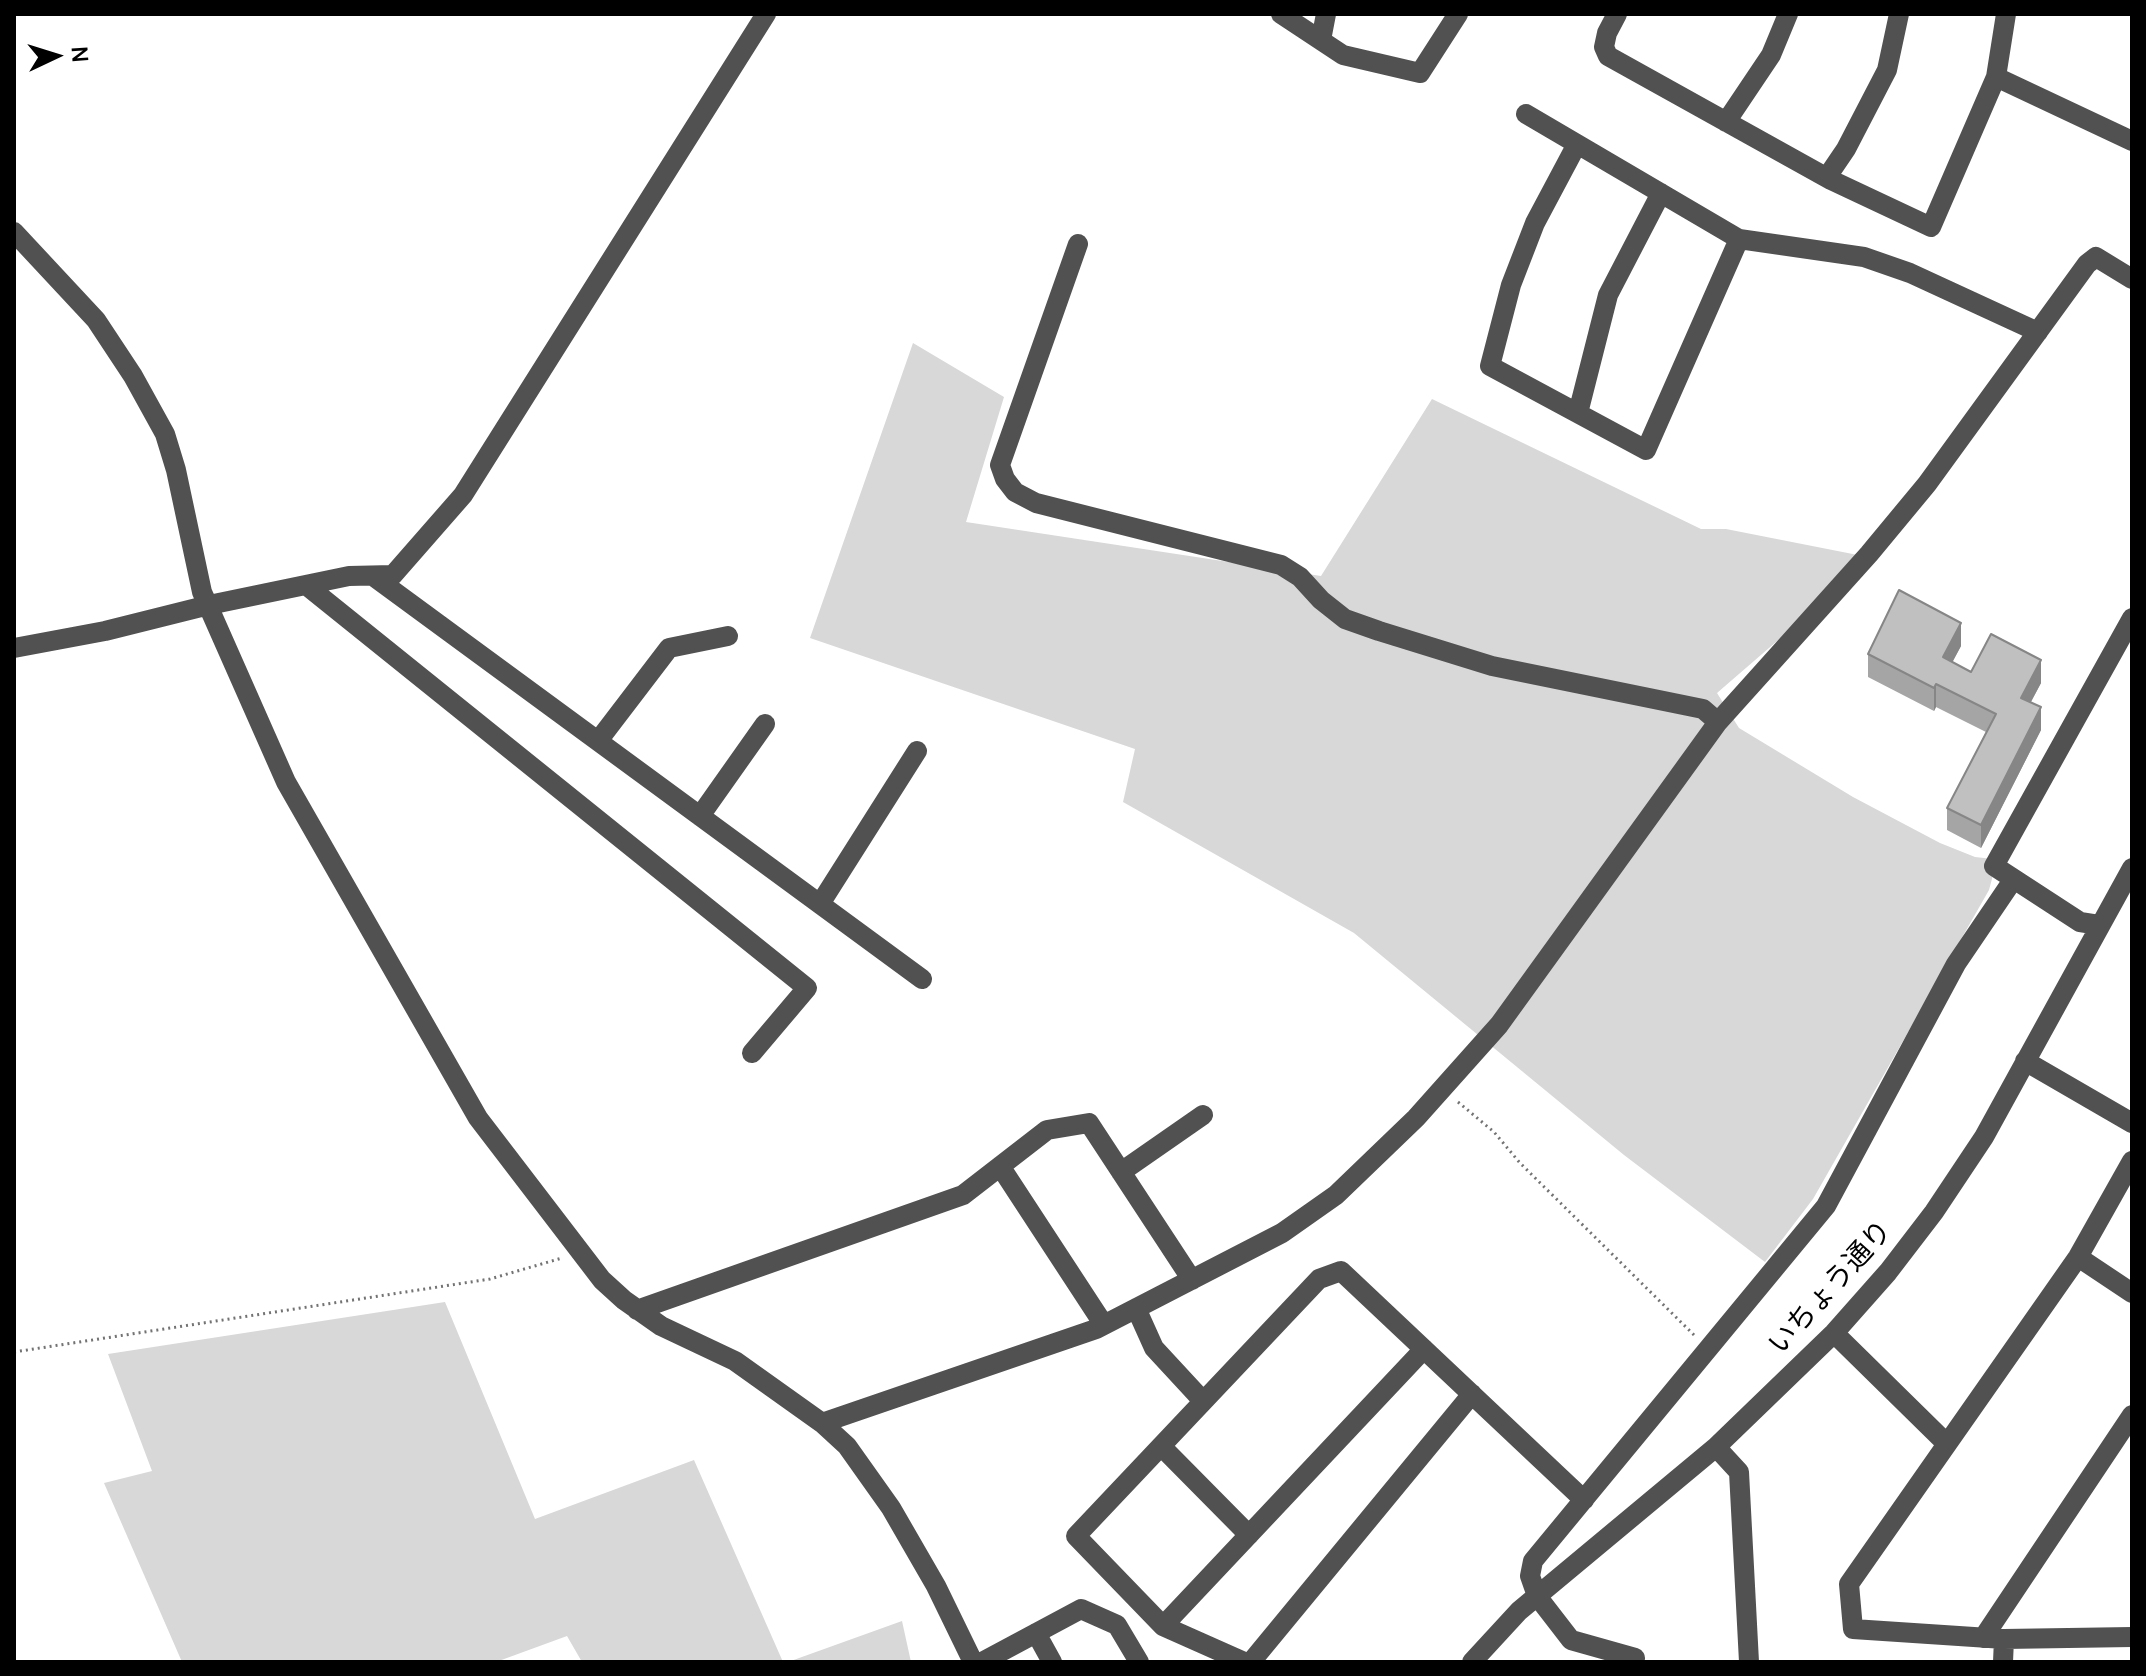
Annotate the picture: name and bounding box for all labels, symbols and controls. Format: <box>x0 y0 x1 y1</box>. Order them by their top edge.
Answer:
north arrow <box>16 16 96 96</box>
text: N <box>64 45 95 63</box>
street label: いちょう通り <box>1762 1214 1900 1362</box>

